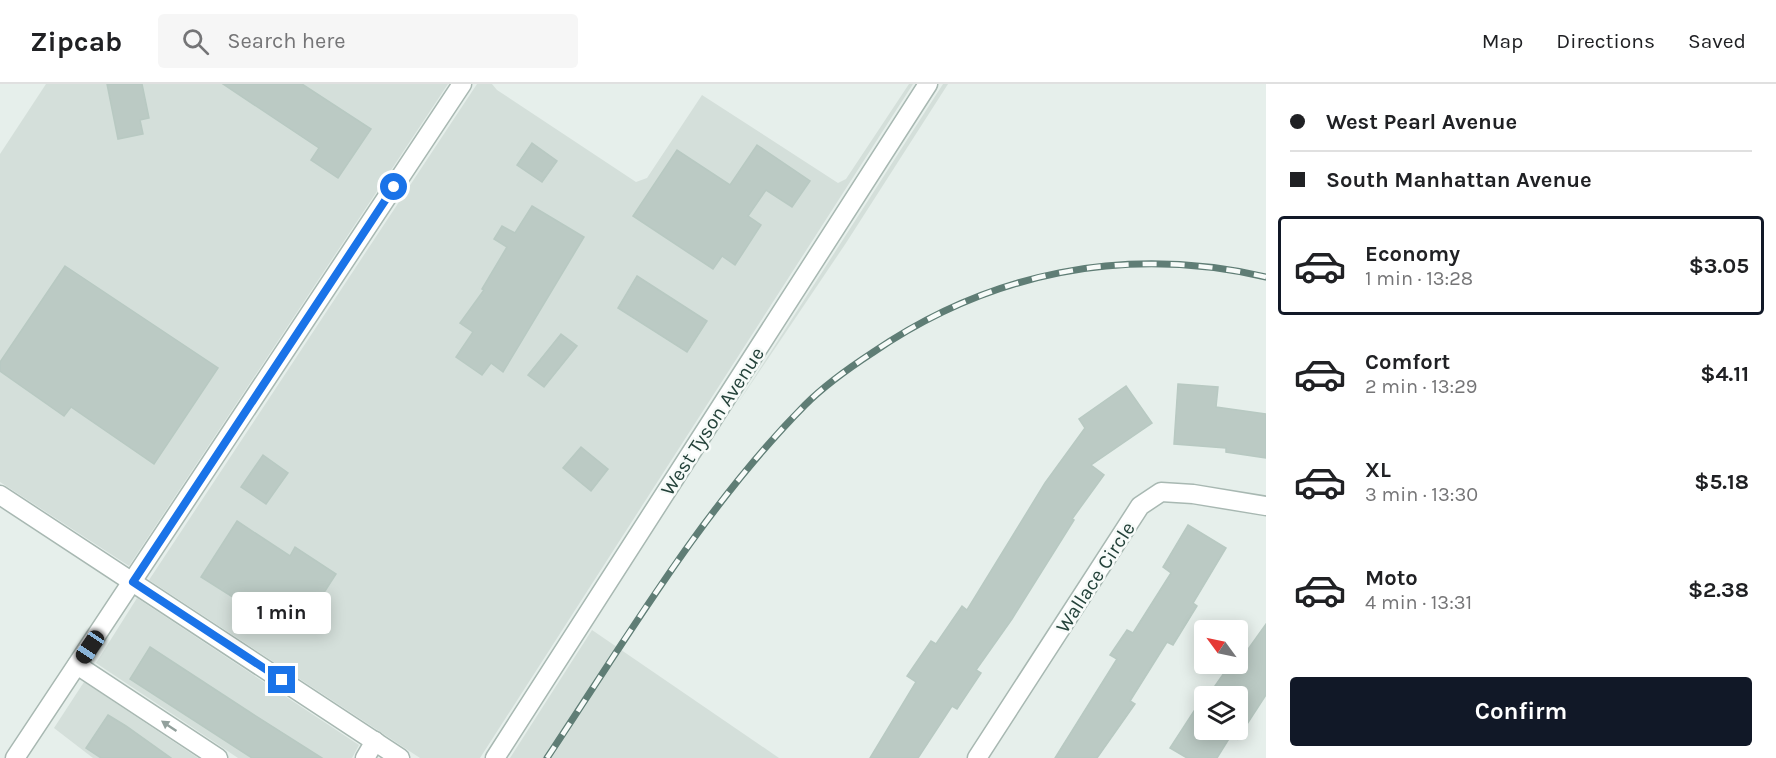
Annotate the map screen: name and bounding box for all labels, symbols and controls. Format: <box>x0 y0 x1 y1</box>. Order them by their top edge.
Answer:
search box <box>158 14 578 68</box>
text: Zipcab <box>30 25 122 58</box>
icon: search <box>179 25 212 58</box>
text: Search here <box>227 28 346 54</box>
text: Map <box>1482 29 1523 53</box>
text: Directions <box>1556 29 1655 53</box>
text: Saved <box>1688 29 1746 53</box>
text: West Pearl Avenue <box>1326 109 1517 135</box>
text: South Manhattan Avenue <box>1326 167 1592 193</box>
route start <box>380 173 407 200</box>
icon: car <box>1293 239 1347 293</box>
text: Economy <box>1365 241 1460 267</box>
text: $3.05 <box>1689 253 1749 279</box>
text: 1 min · 13:28 <box>1365 267 1473 290</box>
street label: West Tyson Avenue <box>656 343 769 500</box>
icon: car <box>1293 347 1347 401</box>
text: Comfort <box>1365 349 1450 375</box>
text: $4.11 <box>1700 361 1749 387</box>
text: 2 min · 13:29 <box>1365 375 1477 398</box>
icon: car <box>1293 455 1347 509</box>
text: XL <box>1365 457 1391 483</box>
text: $5.18 <box>1694 469 1749 495</box>
text: 3 min · 13:30 <box>1365 483 1478 506</box>
street label: Wallace Circle <box>1051 518 1140 637</box>
icon: car <box>1293 563 1347 617</box>
text: Moto <box>1365 565 1418 591</box>
text: $2.38 <box>1688 577 1749 603</box>
text: 4 min · 13:31 <box>1365 591 1472 614</box>
callout: 1 min <box>232 593 332 635</box>
text: 1 min <box>256 601 307 624</box>
north arrow <box>1194 620 1248 674</box>
map controls <box>1194 620 1248 740</box>
car <box>72 627 108 667</box>
route end <box>268 666 295 693</box>
button: Confirm <box>1290 677 1752 746</box>
button: layers <box>1194 686 1248 740</box>
one-way arrow <box>161 720 178 731</box>

